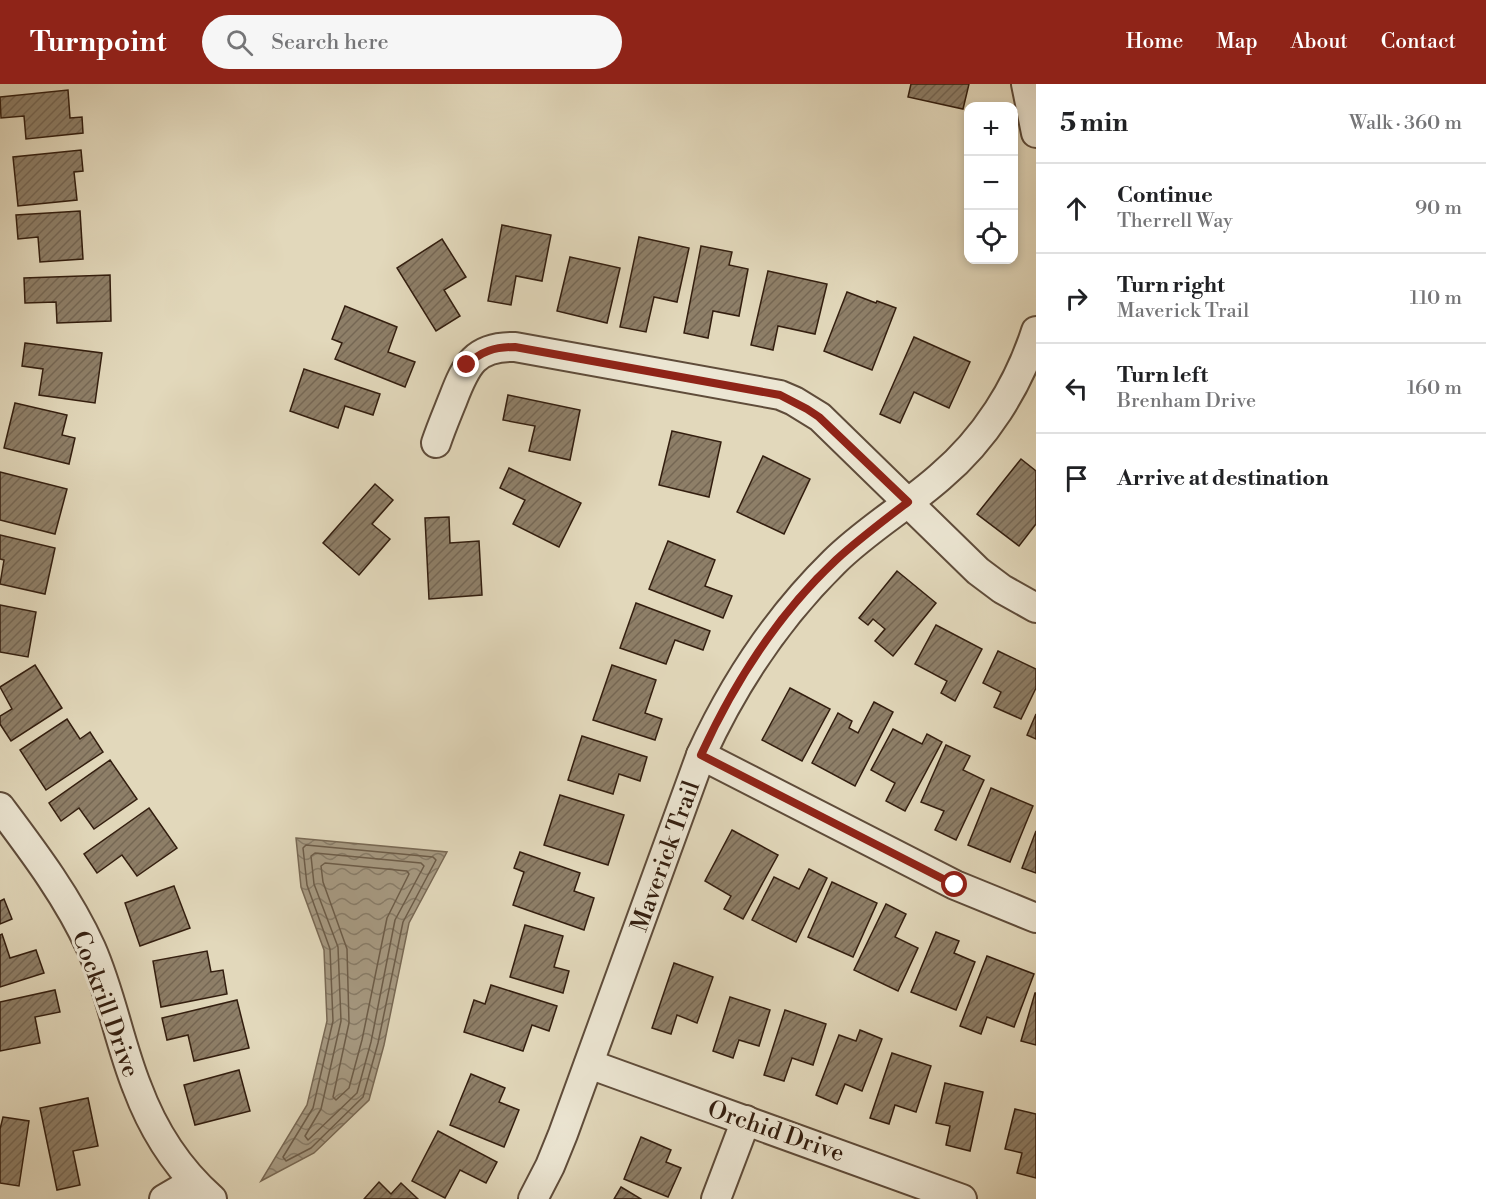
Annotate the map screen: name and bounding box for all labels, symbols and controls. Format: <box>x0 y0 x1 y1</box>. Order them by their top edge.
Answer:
search box <box>202 15 622 69</box>
text: Turnpoint <box>30 25 166 60</box>
icon: search <box>223 26 256 59</box>
text: Search here <box>271 29 389 56</box>
text: Home <box>1126 29 1183 55</box>
text: Map <box>1216 29 1258 55</box>
text: About <box>1291 29 1348 55</box>
text: Contact <box>1381 29 1456 55</box>
map controls <box>964 102 1018 264</box>
button: + <box>964 102 1018 156</box>
text: 5 min <box>1060 107 1128 139</box>
text: Walk · 360 m <box>1349 111 1462 136</box>
button: − <box>964 156 1018 210</box>
text: Continue <box>1117 182 1213 209</box>
icon: ahead <box>1060 192 1093 225</box>
text: 90 m <box>1415 196 1462 221</box>
text: Therrell Way <box>1117 209 1233 234</box>
button: locate <box>964 210 1018 264</box>
text: Turn right <box>1117 272 1225 299</box>
icon: right <box>1060 282 1093 315</box>
text: 110 m <box>1410 286 1462 311</box>
text: Maverick Trail <box>1117 299 1249 324</box>
route end <box>453 351 479 377</box>
text: Turn left <box>1117 362 1208 389</box>
icon: left <box>1060 372 1093 405</box>
text: 160 m <box>1407 376 1462 401</box>
text: Brenham Drive <box>1117 389 1256 414</box>
icon: arrive <box>1060 462 1093 495</box>
text: Arrive at destination <box>1117 465 1329 492</box>
street label: Maverick Trail <box>625 777 707 936</box>
route start <box>941 871 967 897</box>
street label: Cockrill Drive <box>65 927 145 1082</box>
street label: Orchid Drive <box>703 1095 848 1169</box>

